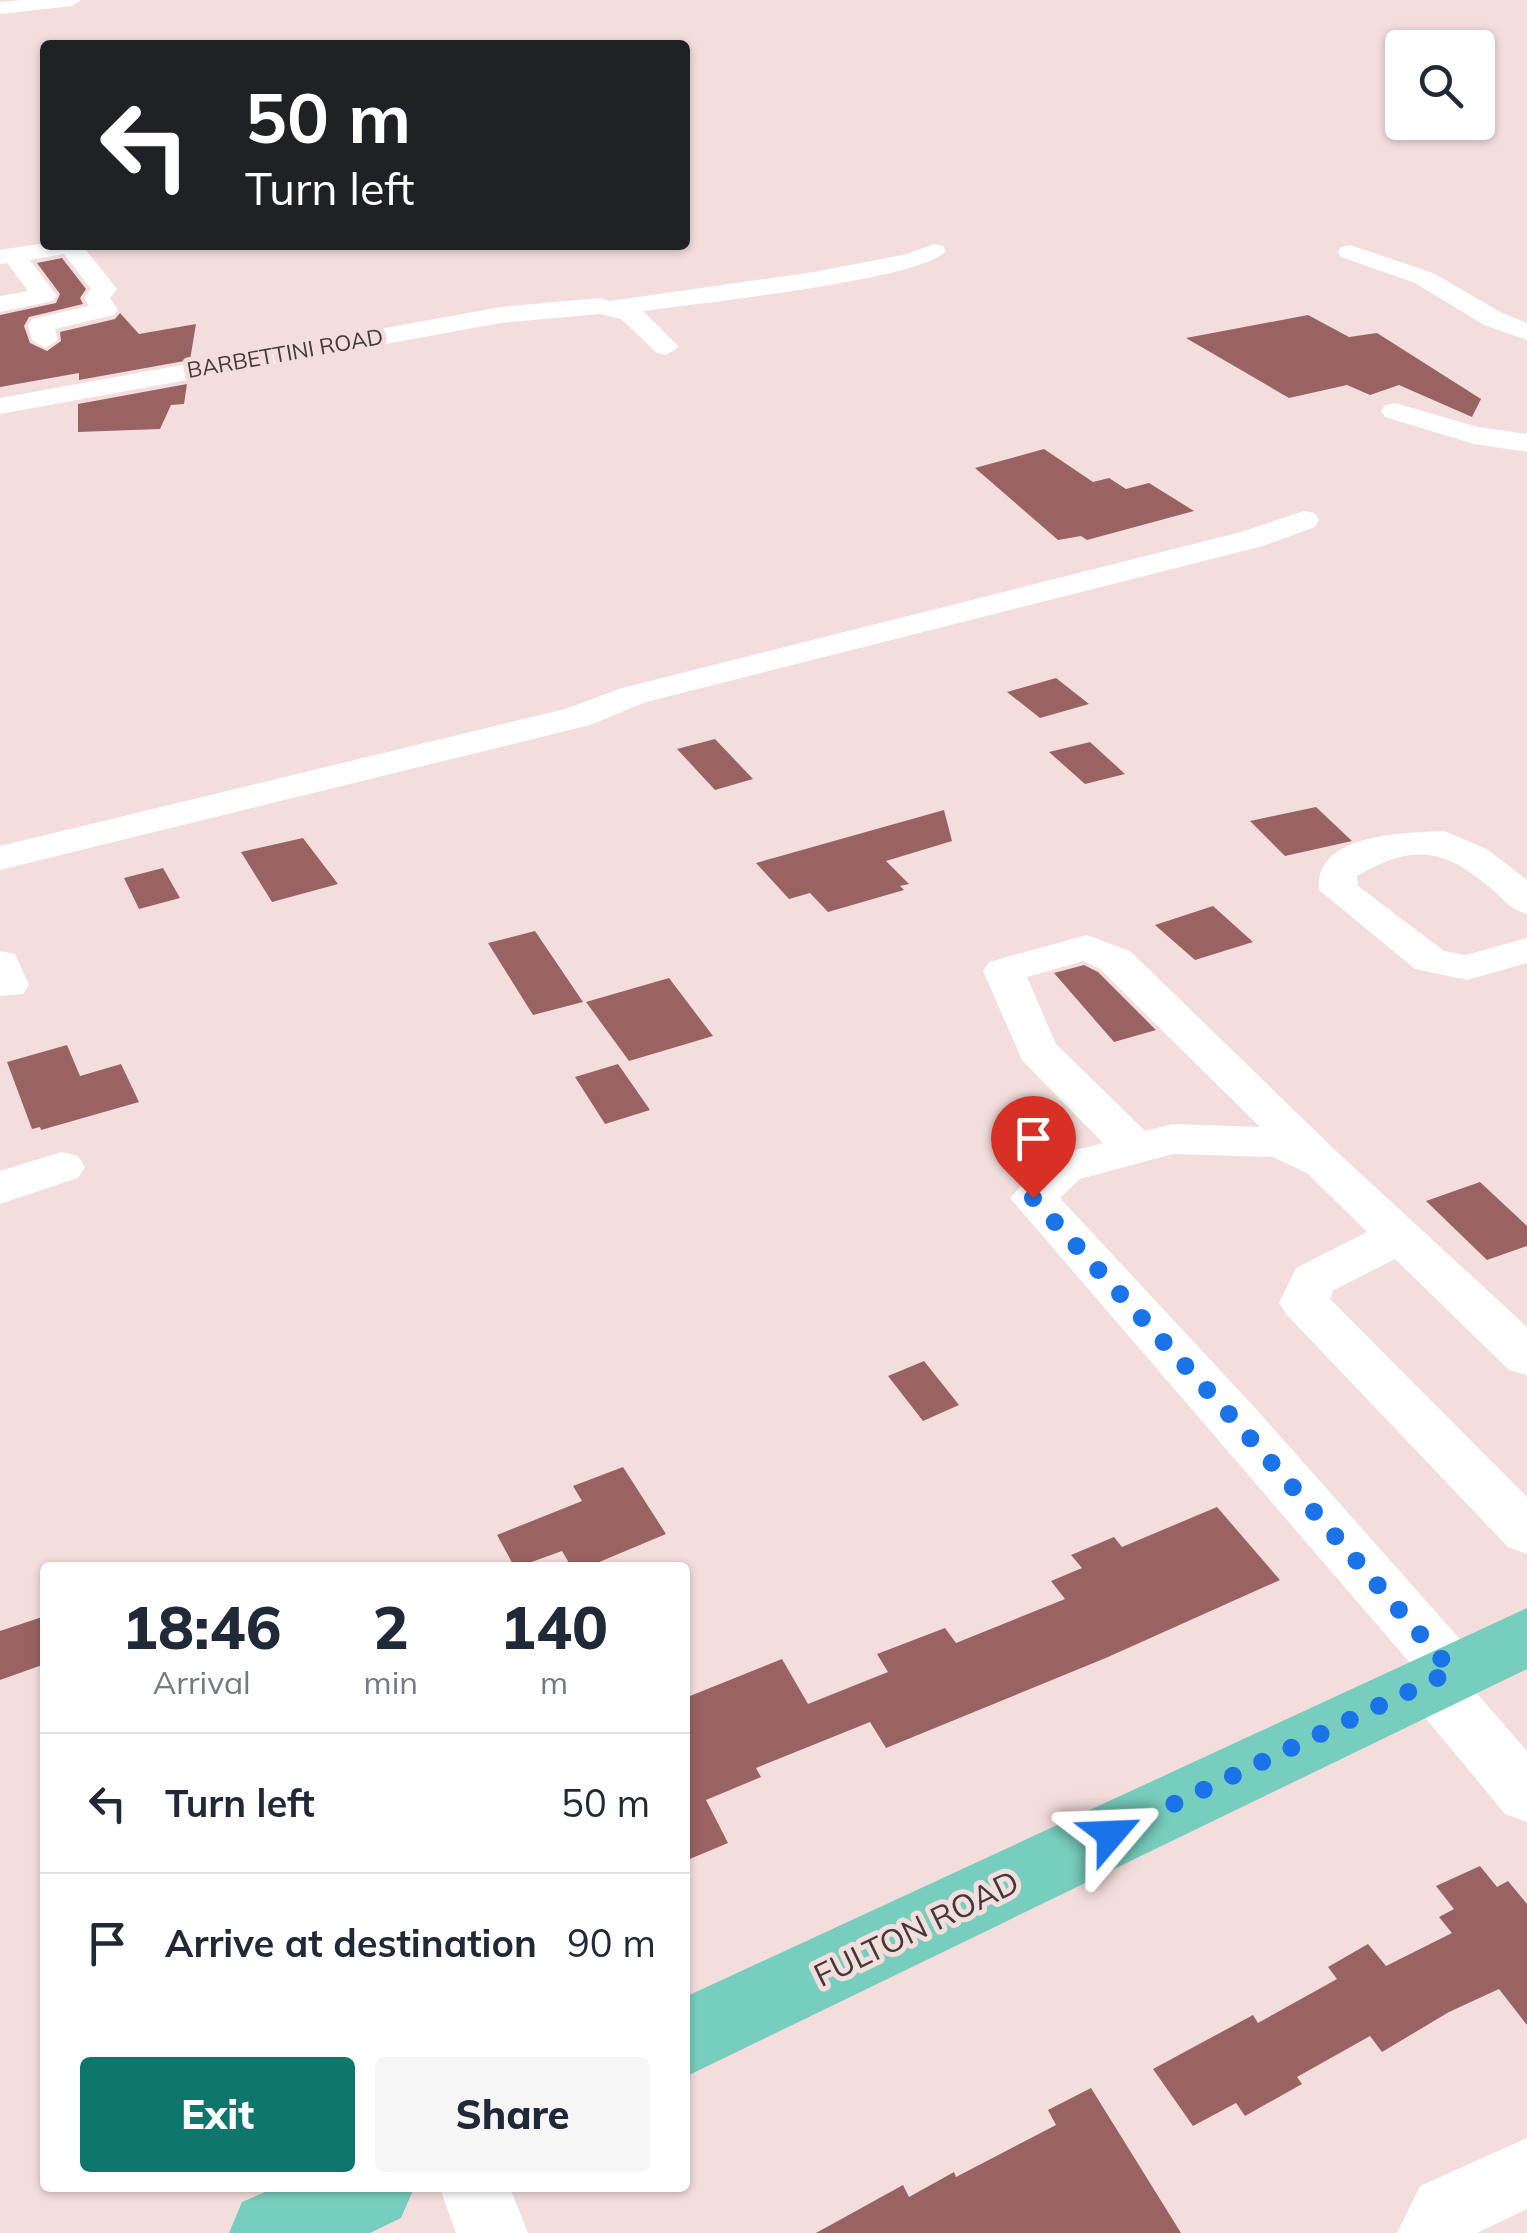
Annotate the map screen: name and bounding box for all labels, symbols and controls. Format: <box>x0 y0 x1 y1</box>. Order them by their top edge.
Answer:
map controls <box>1385 30 1495 140</box>
button: search <box>1385 30 1495 140</box>
text: 50 m <box>245 73 411 161</box>
icon: left <box>80 80 210 210</box>
text: Turn left <box>245 160 414 216</box>
street label: BARBETTINI ROAD <box>185 322 385 384</box>
pin <box>991 1096 1076 1199</box>
icon: arrive <box>1006 1111 1061 1166</box>
text: 18:46 <box>122 1589 282 1664</box>
text: 2 <box>373 1589 409 1664</box>
text: 140 <box>500 1589 608 1664</box>
text: Arrival <box>153 1662 251 1702</box>
text: min <box>364 1662 418 1702</box>
text: m <box>540 1662 568 1702</box>
icon: left <box>80 1776 135 1831</box>
text: Turn left <box>165 1779 315 1827</box>
text: 50 m <box>561 1779 650 1827</box>
position arrow <box>1059 1782 1163 1886</box>
street label: FULTON ROAD <box>807 1861 1025 1995</box>
icon: arrive <box>80 1916 135 1971</box>
text: Arrive at destination <box>165 1919 537 1967</box>
text: 90 m <box>567 1919 656 1967</box>
button: Exit <box>80 2057 355 2172</box>
button: Share <box>375 2057 650 2172</box>

